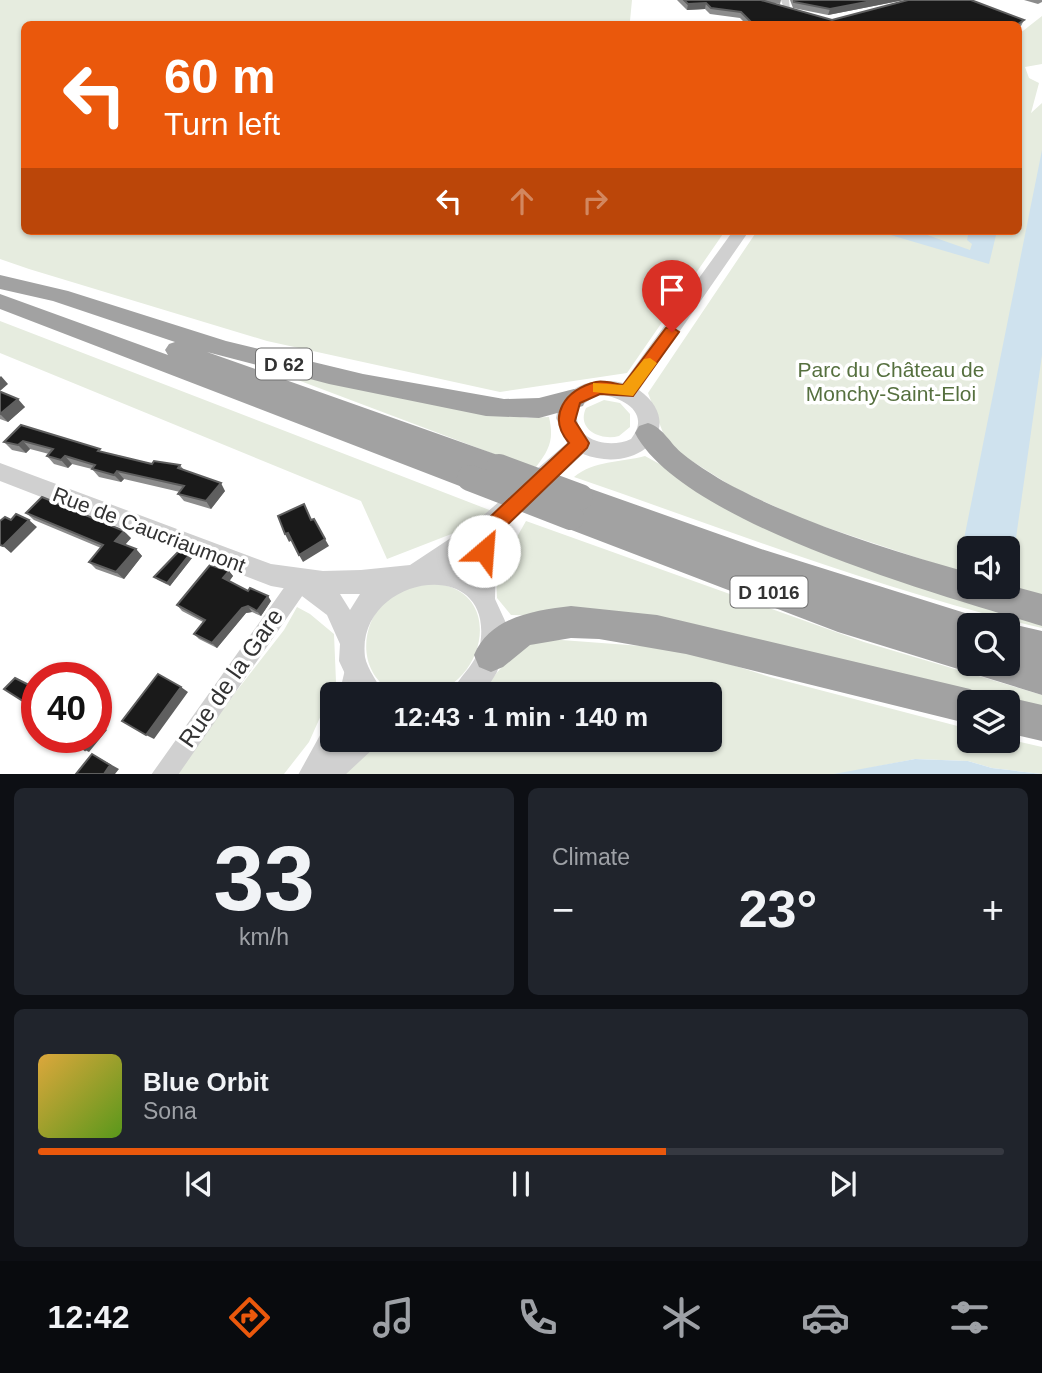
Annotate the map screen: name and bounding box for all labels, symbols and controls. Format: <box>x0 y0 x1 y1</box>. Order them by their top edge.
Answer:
icon: left <box>49 49 140 140</box>
text: 60 m <box>164 49 276 103</box>
text: Turn left <box>164 106 280 142</box>
icon: left <box>430 182 468 220</box>
icon: ahead <box>503 182 541 220</box>
icon: right <box>576 182 614 220</box>
pin <box>642 260 702 332</box>
icon: arrive <box>653 271 691 309</box>
road number: D 62 <box>256 348 312 380</box>
park label: Parc du Château de Monchy-Saint-Eloi <box>798 358 984 405</box>
street label: Rue de Caucriaumont <box>50 482 249 577</box>
position arrow <box>447 514 521 588</box>
map controls <box>957 536 1020 753</box>
button: sound <box>957 536 1020 599</box>
road number: D 1016 <box>730 576 808 608</box>
street label: Rue de la Gare <box>173 603 288 752</box>
button: search <box>957 613 1020 676</box>
speed limit sign: 40 <box>21 662 112 753</box>
button: layers <box>957 690 1020 753</box>
text: 12:43 · 1 min · 140 m <box>394 702 648 732</box>
text: 33 <box>213 828 315 929</box>
text: Climate <box>552 844 630 870</box>
text: 23° <box>739 880 817 938</box>
text: − <box>552 889 574 931</box>
text: + <box>982 889 1004 931</box>
text: km/h <box>239 924 289 950</box>
text: Blue Orbit <box>143 1067 269 1097</box>
text: Sona <box>143 1098 197 1124</box>
icon: previous <box>180 1165 218 1203</box>
icon: pause <box>502 1165 540 1203</box>
icon: next <box>824 1165 862 1203</box>
icon: directions <box>225 1293 274 1342</box>
icon: music <box>369 1293 418 1342</box>
icon: phone <box>513 1293 562 1342</box>
icon: climate <box>657 1293 706 1342</box>
icon: car <box>801 1293 850 1342</box>
icon: filters <box>945 1293 994 1342</box>
text: 12:42 <box>48 1299 129 1335</box>

